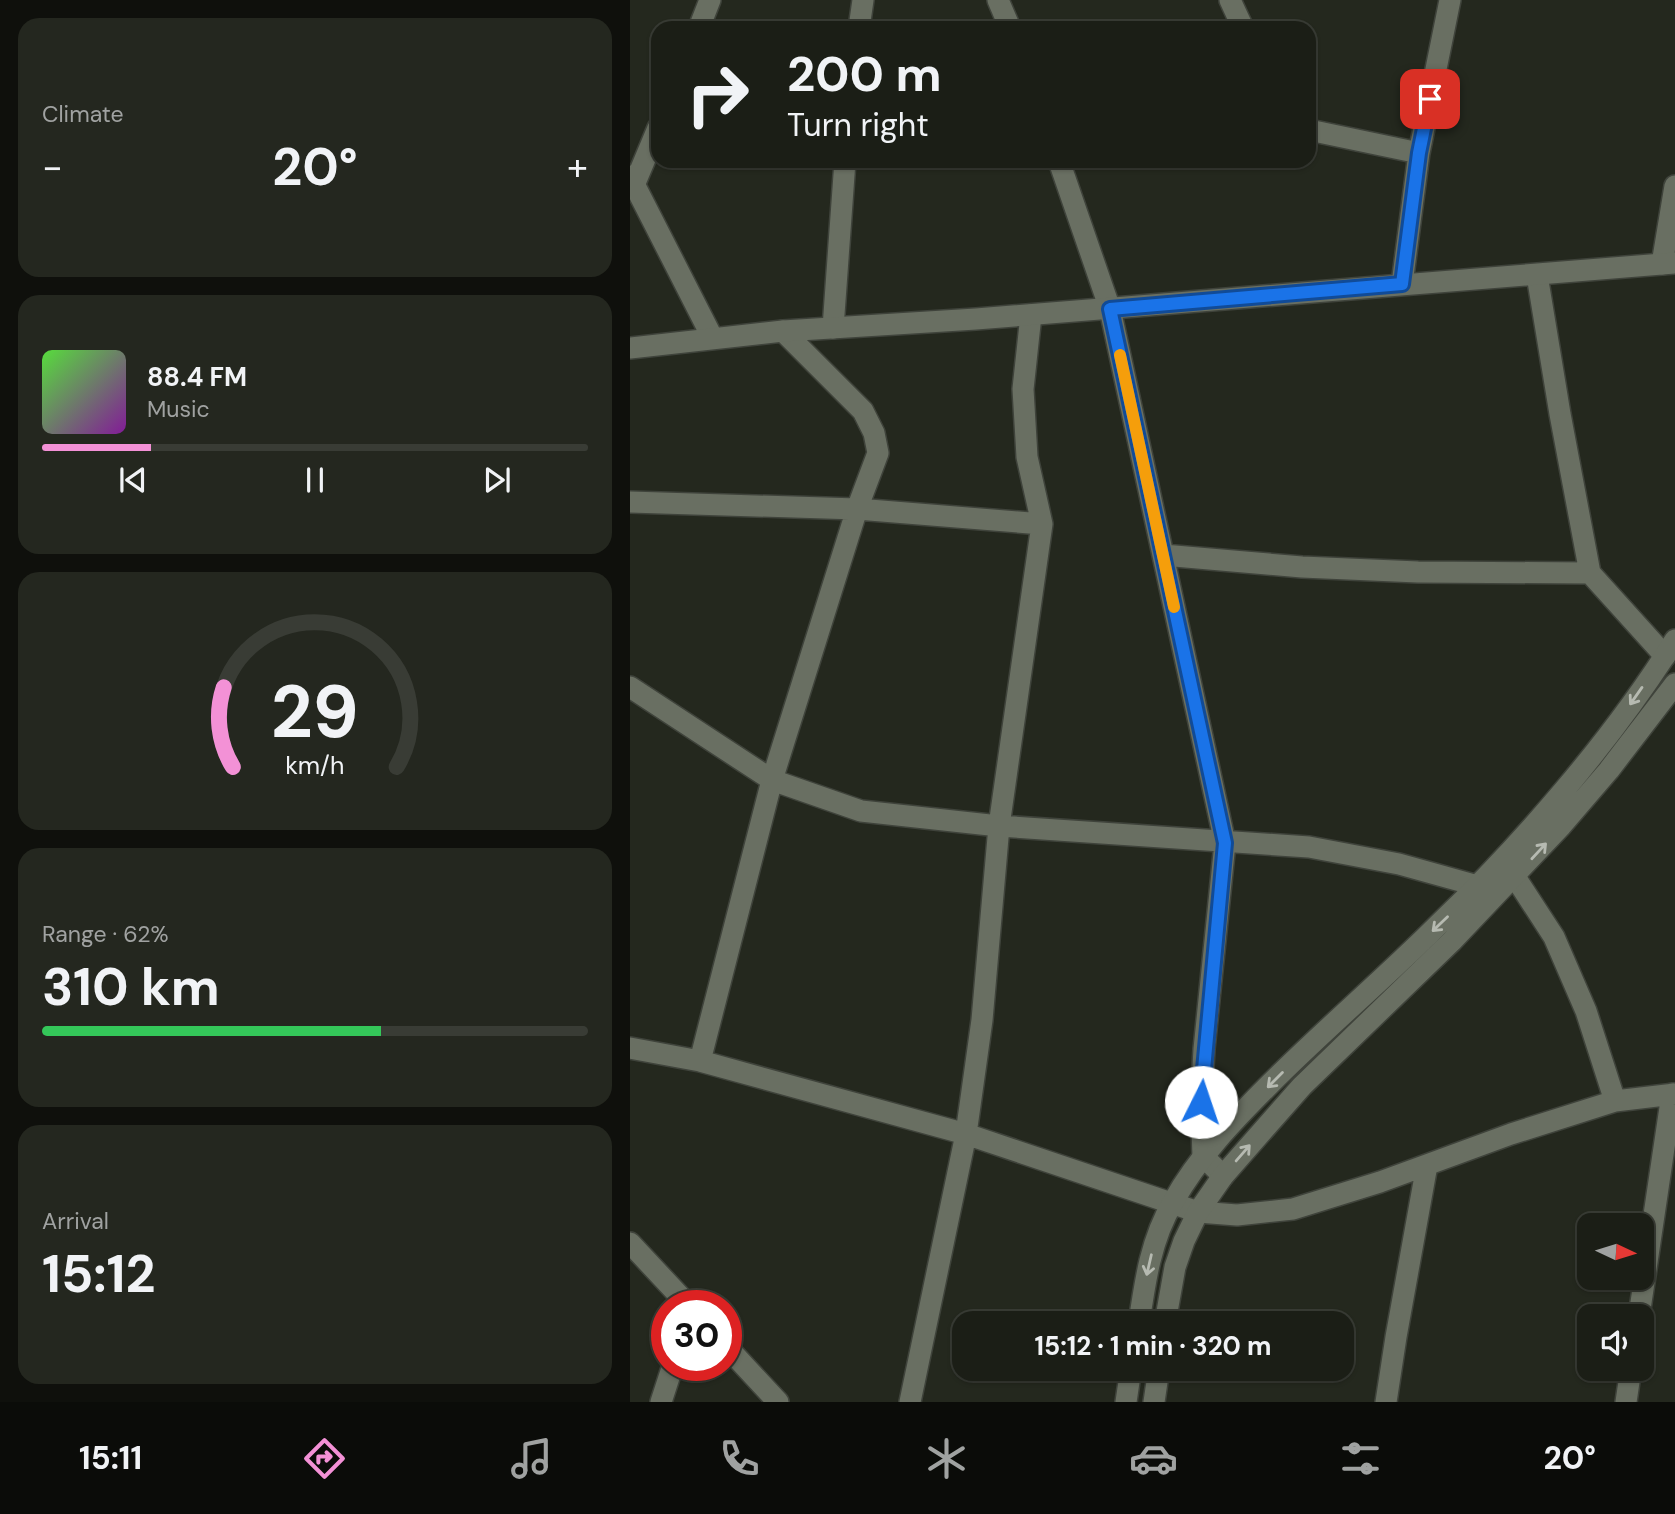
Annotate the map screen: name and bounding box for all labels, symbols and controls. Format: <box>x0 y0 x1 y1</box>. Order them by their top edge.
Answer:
text: 200 m <box>787 42 942 106</box>
icon: right <box>672 49 763 140</box>
pin <box>1400 69 1460 129</box>
icon: arrive <box>1411 80 1449 118</box>
text: Climate <box>42 99 124 129</box>
text: Turn right <box>787 104 929 146</box>
text: 20° <box>272 133 358 201</box>
text: − <box>42 142 63 192</box>
text: + <box>567 142 588 192</box>
text: 88.4 FM <box>147 360 247 394</box>
text: Music <box>147 394 210 424</box>
icon: previous <box>114 461 152 499</box>
icon: pause <box>296 461 334 499</box>
icon: next <box>478 461 516 499</box>
text: 29 <box>271 665 359 760</box>
one-way arrow <box>1629 686 1644 705</box>
text: km/h <box>285 749 345 782</box>
one-way arrow <box>1531 842 1547 860</box>
one-way arrow <box>1432 915 1449 932</box>
text: Range · 62% <box>42 919 168 949</box>
text: 310 km <box>42 953 220 1021</box>
position arrow <box>1164 1065 1238 1139</box>
one-way arrow <box>1266 1071 1283 1088</box>
one-way arrow <box>1235 1144 1251 1162</box>
text: Arrival <box>42 1206 109 1236</box>
north arrow <box>1577 1213 1654 1290</box>
map controls <box>1577 1213 1654 1381</box>
text: 15:12 <box>42 1240 155 1308</box>
one-way arrow <box>1141 1253 1155 1276</box>
speed limit sign: 30 <box>651 1290 742 1381</box>
button: sound <box>1577 1304 1654 1381</box>
text: 15:12 · 1 min · 320 m <box>1035 1329 1271 1363</box>
icon: directions <box>300 1434 349 1483</box>
icon: music <box>507 1434 556 1483</box>
icon: phone <box>715 1434 764 1483</box>
icon: climate <box>922 1434 971 1483</box>
icon: car <box>1129 1434 1178 1483</box>
icon: filters <box>1336 1434 1385 1483</box>
text: 15:11 <box>79 1437 142 1479</box>
text: 20° <box>1543 1437 1596 1479</box>

